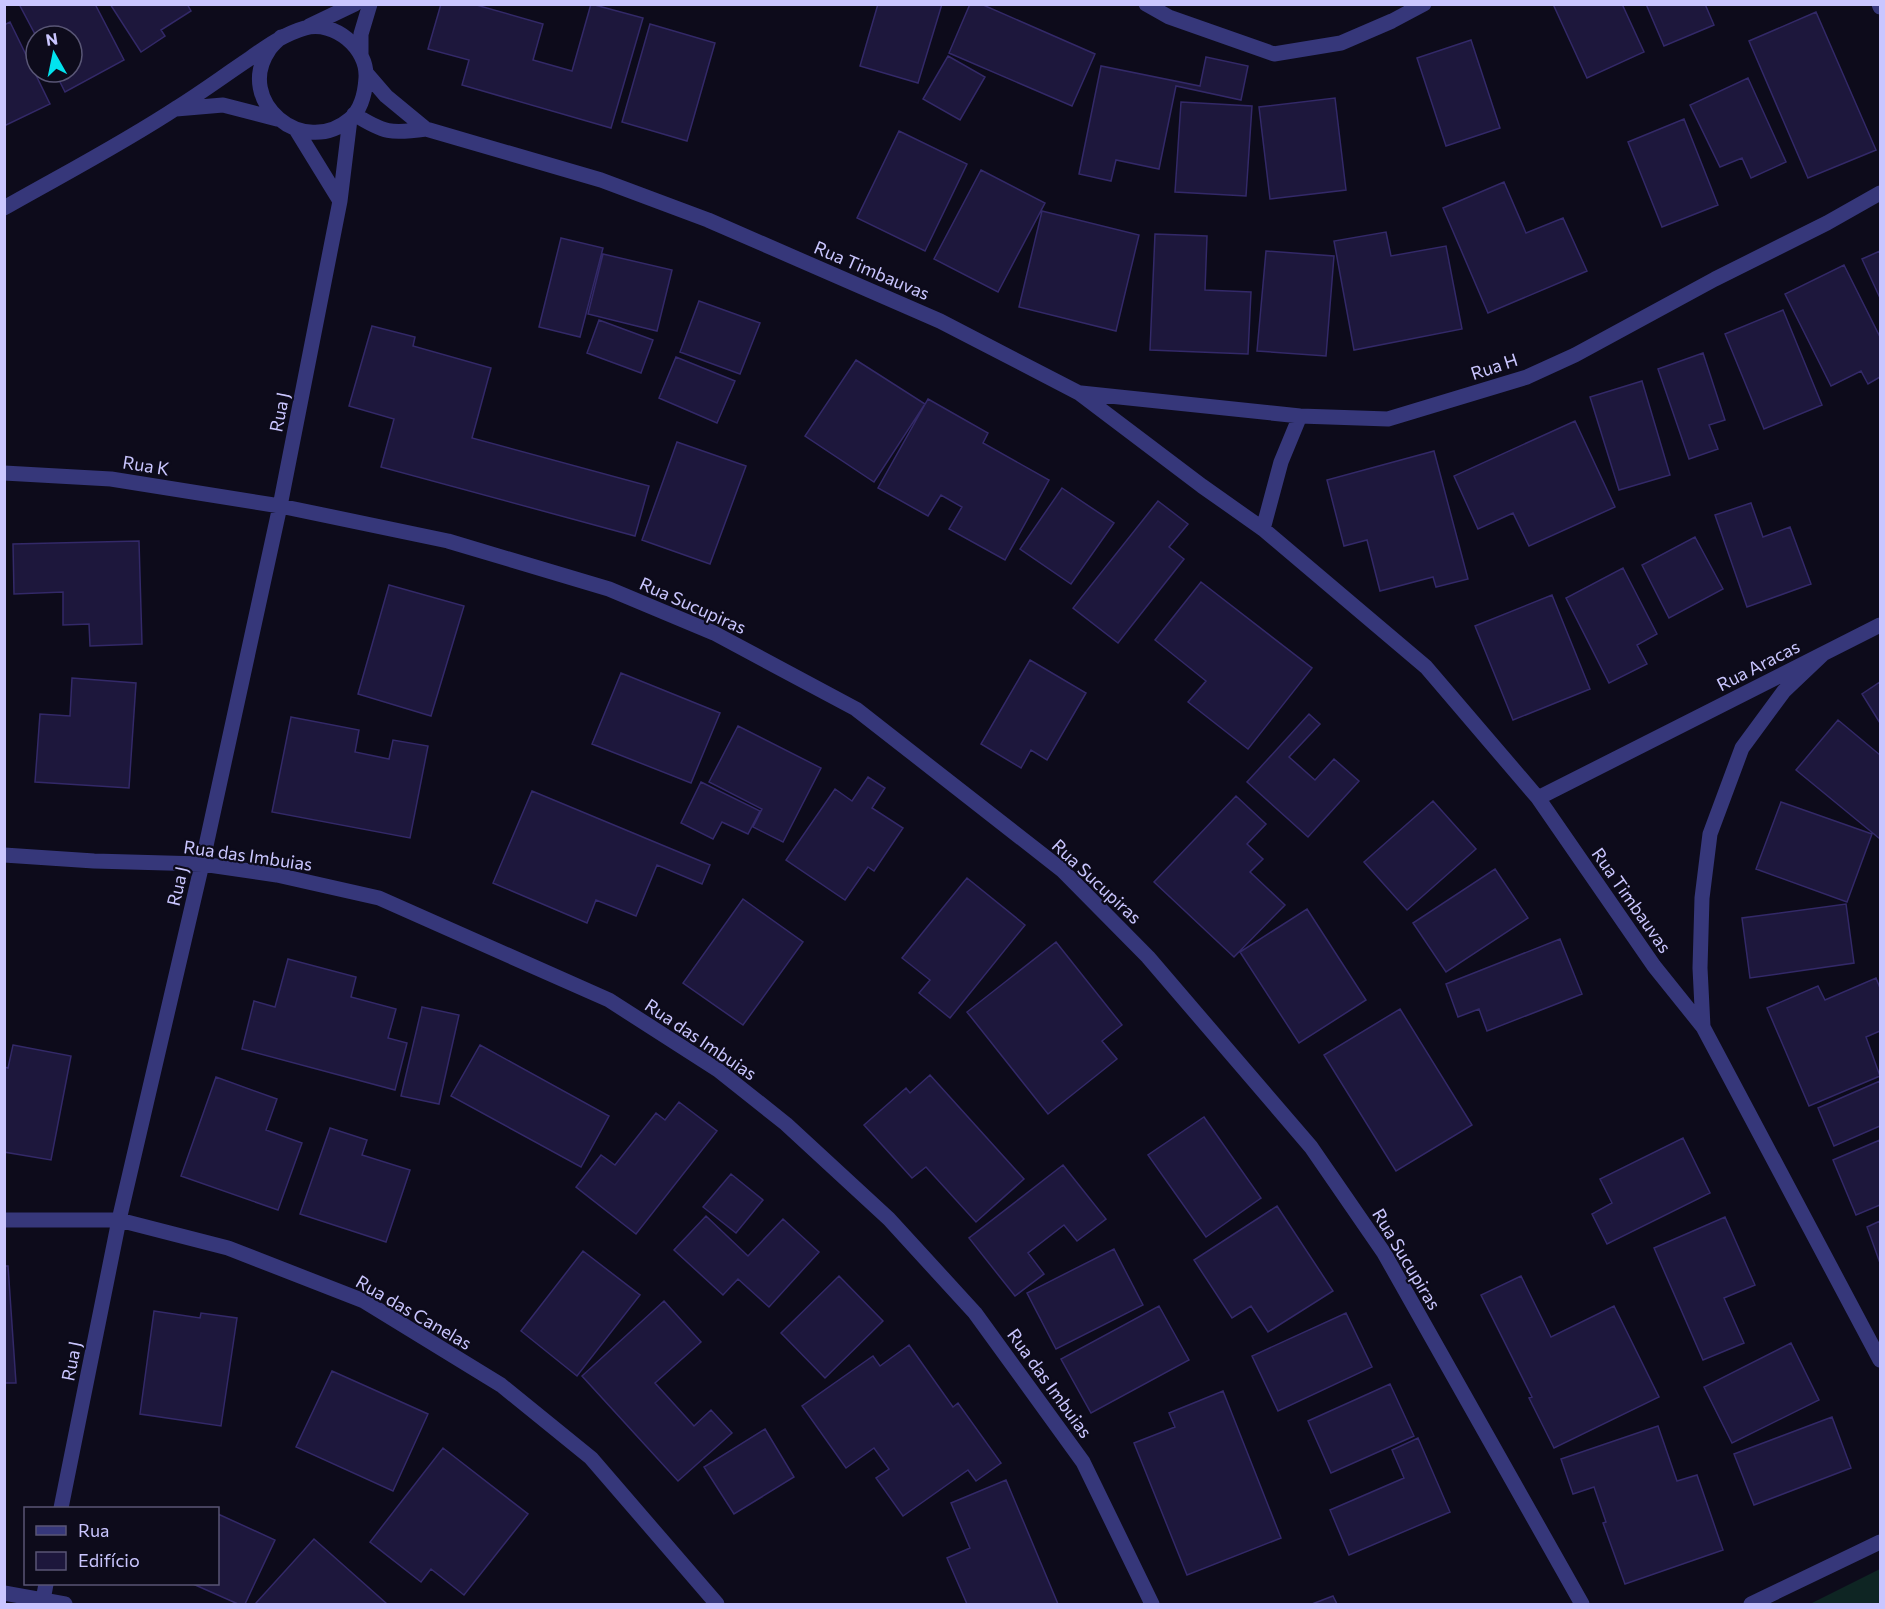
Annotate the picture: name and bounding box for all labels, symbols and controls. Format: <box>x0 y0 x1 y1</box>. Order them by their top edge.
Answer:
north arrow <box>24 24 84 84</box>
text: N <box>44 28 59 49</box>
street label: Rua Timbauvas <box>811 236 933 304</box>
street label: Rua H <box>1468 348 1520 384</box>
street label: Rua J <box>264 390 294 434</box>
street label: Rua K <box>121 450 171 480</box>
street label: Rua Sucupiras <box>636 572 750 638</box>
street label: Rua Aracas <box>1713 635 1803 695</box>
street label: Rua Sucupiras <box>1048 834 1146 928</box>
street label: Rua das Imbuias <box>182 835 314 875</box>
street label: Rua Timbauvas <box>1588 843 1676 957</box>
street label: Rua J <box>162 864 192 908</box>
street label: Rua das Imbuias <box>641 994 761 1084</box>
street label: Rua Sucupiras <box>1368 1204 1446 1314</box>
street label: Rua das Canelas <box>352 1270 476 1354</box>
street label: Rua das Imbuias <box>1003 1324 1097 1442</box>
street label: Rua J <box>56 1339 86 1383</box>
legend <box>24 1507 219 1585</box>
text: Rua <box>78 1519 109 1541</box>
text: Edifício <box>78 1549 140 1571</box>

